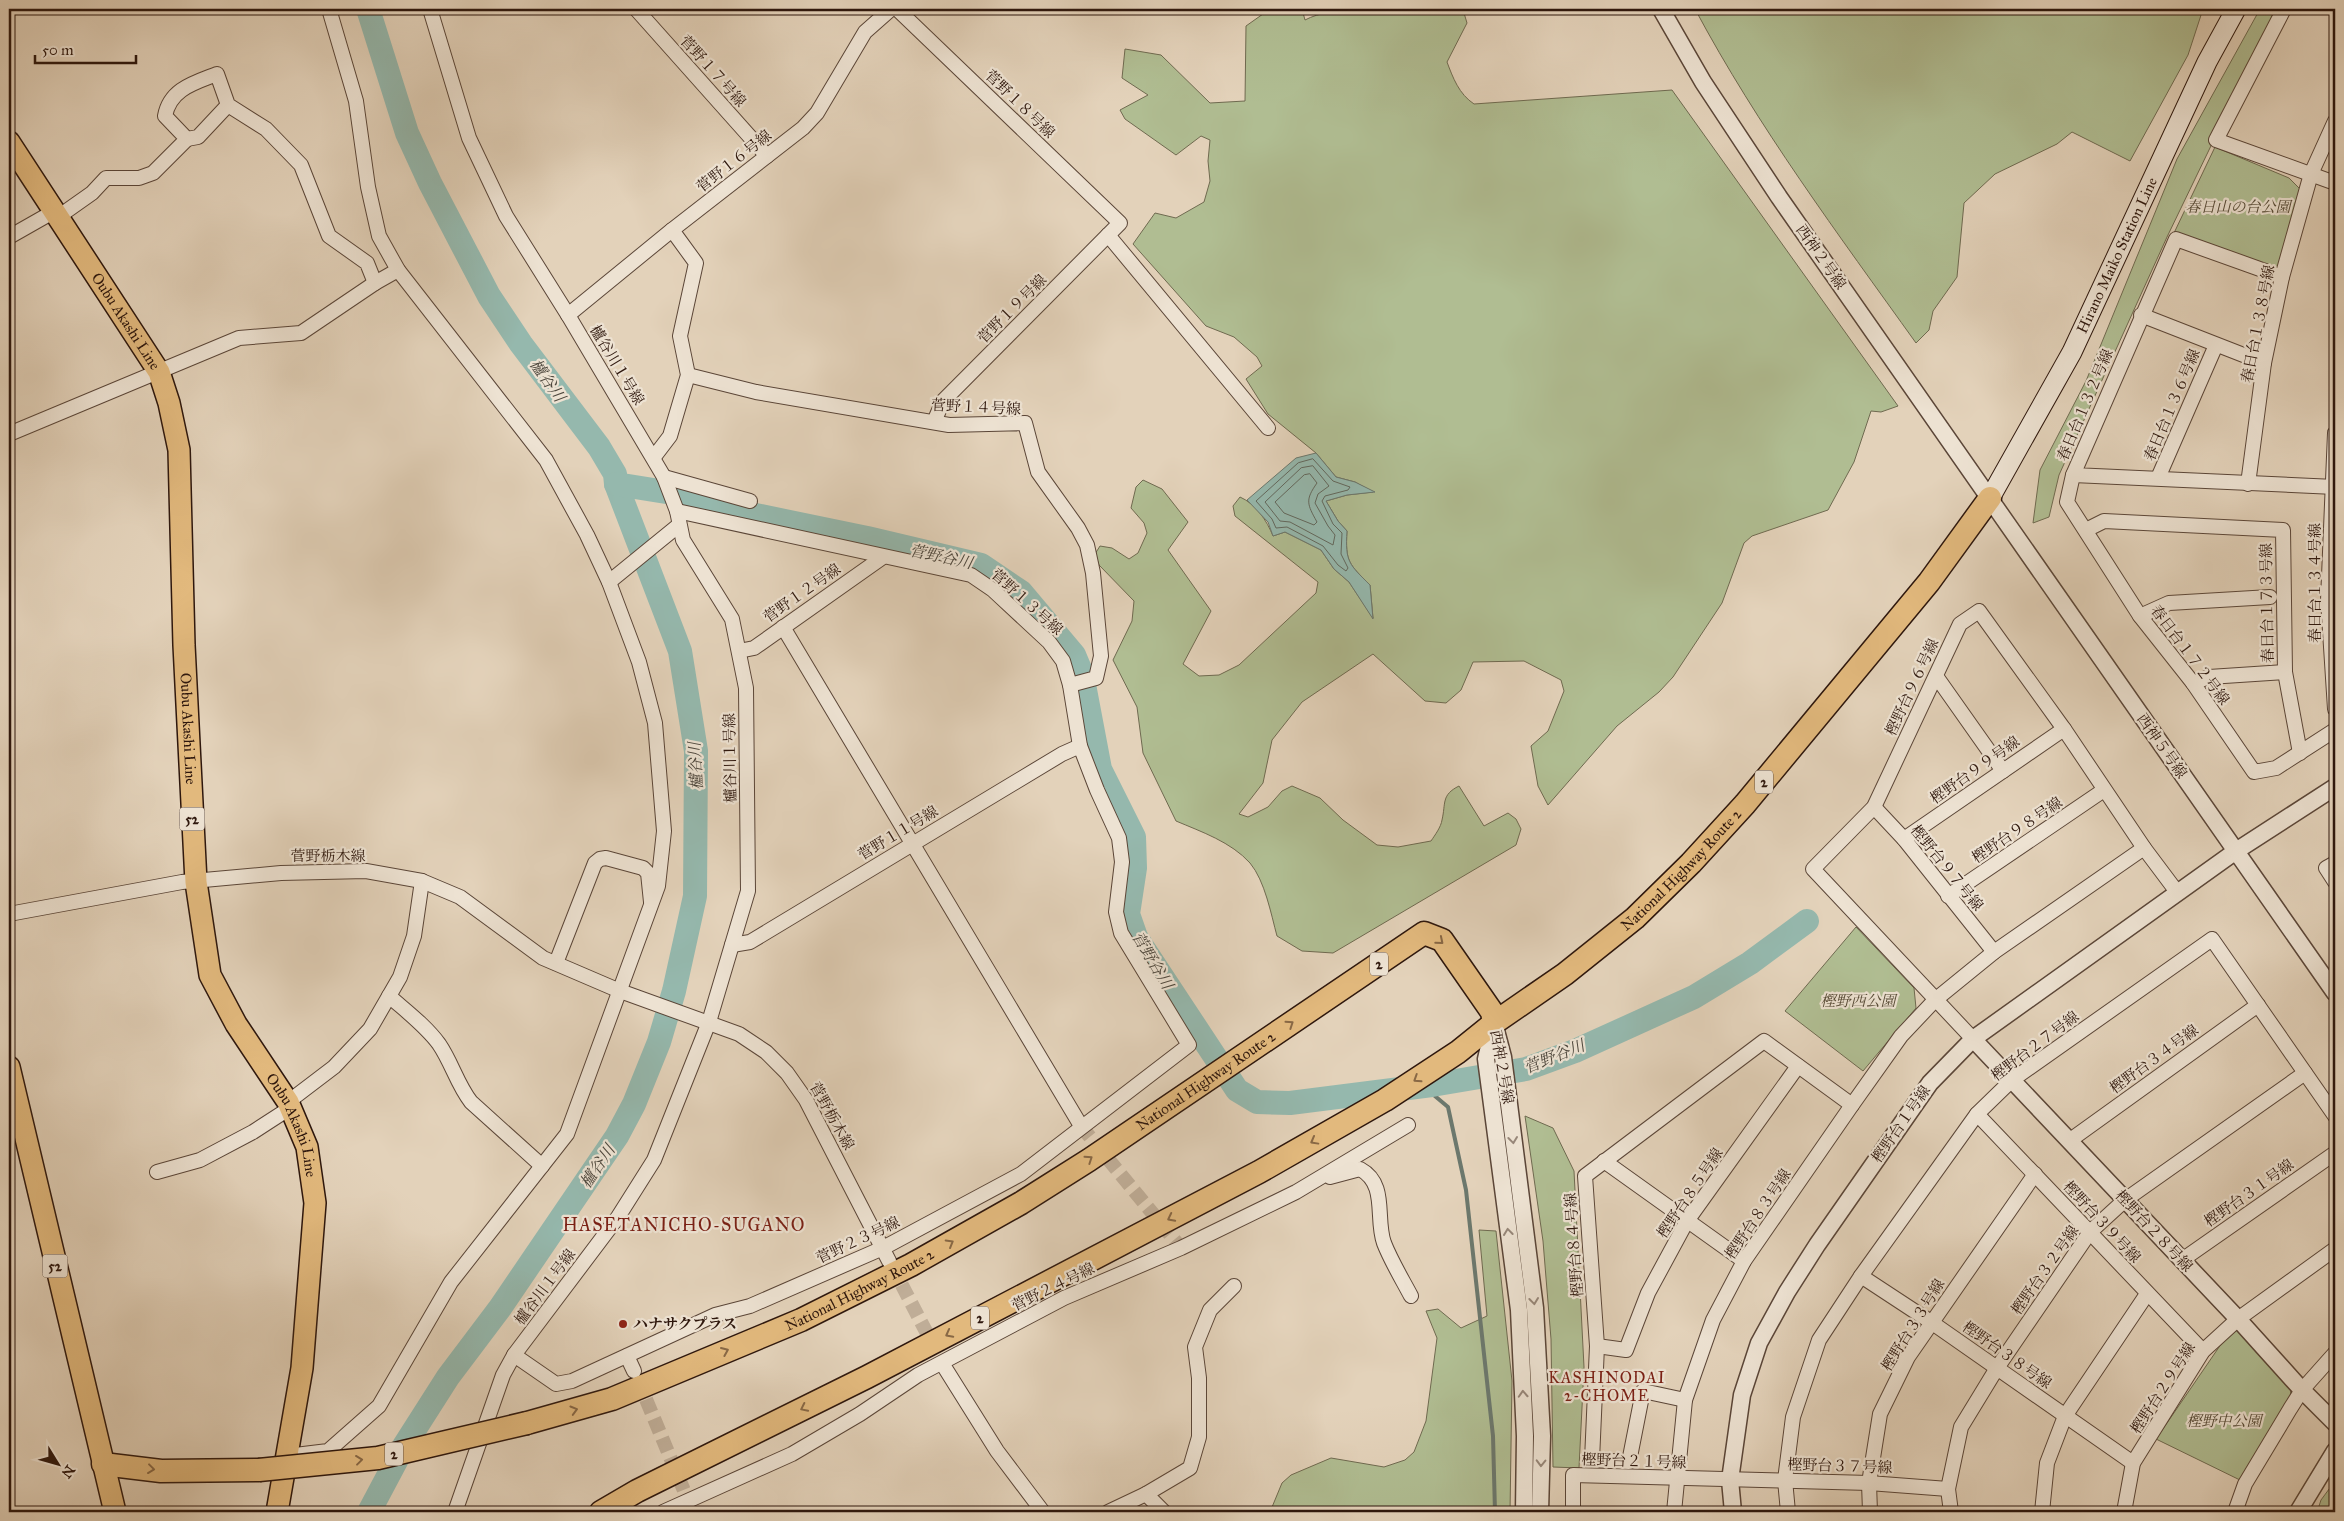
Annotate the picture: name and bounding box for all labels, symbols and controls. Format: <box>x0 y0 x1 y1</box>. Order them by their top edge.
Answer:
scale bar <box>35 32 136 64</box>
street label: 菅野１７号線 <box>676 32 750 110</box>
text: 50 m <box>42 41 74 59</box>
street label: 菅野１８号線 <box>981 66 1059 142</box>
street label: 菅野１６号線 <box>693 126 775 196</box>
street label: Hirano Maiko Station Line <box>2073 175 2161 336</box>
park label: 春日山の台公園 <box>2185 198 2293 216</box>
street label: 西神２号線 <box>1792 221 1850 293</box>
street label: 春日台１３８号線 <box>2238 263 2278 385</box>
street label: Oubu Akashi Line <box>88 269 164 373</box>
street label: 菅野１９号線 <box>974 271 1050 347</box>
street label: 櫨谷川１号線 <box>586 322 648 408</box>
street label: 春日台１３２号線 <box>2053 346 2117 464</box>
street label: 春日台１３６号線 <box>2140 346 2204 464</box>
water label: 櫨谷川 <box>526 355 570 407</box>
street label: 菅野１４号線 <box>931 396 1021 418</box>
street label: 春日台１３４号線 <box>2306 523 2324 643</box>
water label: 菅野谷川 <box>908 541 976 573</box>
street label: 春日台１７３号線 <box>2257 543 2277 663</box>
street label: 菅野１２号線 <box>760 560 844 626</box>
street label: 菅野１３号線 <box>988 565 1066 639</box>
street label: 春日台１７２号線 <box>2147 602 2233 708</box>
street label: 樫野台９６号線 <box>1882 636 1942 738</box>
street label: Oubu Akashi Line <box>176 672 200 785</box>
street label: 西神５号線 <box>2133 710 2191 782</box>
street label: 櫨谷川１号線 <box>720 713 740 803</box>
street label: 樫野台９９号線 <box>1927 733 2023 807</box>
water label: 櫨谷川 <box>685 740 706 790</box>
road number: 2 <box>1755 770 1773 794</box>
street label: 樫野台９８号線 <box>1968 793 2066 867</box>
street label: 菅野１１号線 <box>855 802 941 864</box>
street label: National Highway Route 2 <box>1617 805 1746 935</box>
road number: 52 <box>180 808 204 831</box>
street label: 樫野台９７号線 <box>1907 822 1987 914</box>
street label: 菅野栃木線 <box>290 847 366 865</box>
water label: 菅野谷川 <box>1128 928 1178 994</box>
one-way arrow <box>1435 935 1444 944</box>
road number: 2 <box>1370 952 1388 976</box>
park label: 樫野西公園 <box>1820 992 1898 1010</box>
street label: 樫野台２７号線 <box>1988 1007 2082 1085</box>
one-way arrow <box>1285 1020 1294 1030</box>
street label: 樫野台３４号線 <box>2106 1021 2202 1097</box>
street label: National Highway Route 2 <box>1133 1027 1279 1134</box>
street label: 西神２号線 <box>1487 1028 1517 1106</box>
water label: 菅野谷川 <box>1521 1035 1589 1077</box>
street label: Oubu Akashi Line <box>262 1070 320 1178</box>
one-way arrow <box>1414 1072 1423 1082</box>
street label: 菅野栃木線 <box>806 1079 858 1153</box>
street label: 樫野台１号線 <box>1868 1082 1934 1166</box>
one-way arrow <box>1310 1135 1319 1145</box>
one-way arrow <box>1507 1136 1518 1144</box>
water label: 櫨谷川 <box>576 1139 620 1191</box>
street label: 樫野台８５号線 <box>1653 1144 1727 1242</box>
one-way arrow <box>1084 1156 1093 1165</box>
street label: 樫野台３１号線 <box>2201 1156 2297 1230</box>
street label: 樫野台８３号線 <box>1721 1165 1795 1263</box>
street label: 樫野台３９号線 <box>2060 1177 2144 1267</box>
street label: 樫野台２８号線 <box>2112 1186 2196 1276</box>
street label: 樫野台８４号線 <box>1561 1192 1587 1298</box>
one-way arrow <box>1167 1212 1176 1222</box>
street label: 菅野２３号線 <box>813 1213 903 1267</box>
district label: HASETANICHO-SUGANO <box>562 1214 806 1236</box>
street label: 樫野台３２号線 <box>2008 1222 2082 1318</box>
one-way arrow <box>1504 1228 1514 1236</box>
one-way arrow <box>945 1240 954 1250</box>
street label: National Highway Route 2 <box>782 1245 938 1335</box>
street label: 櫨谷川１号線 <box>511 1246 579 1328</box>
road number: 52 <box>42 1254 68 1278</box>
street label: 菅野２４号線 <box>1009 1259 1097 1315</box>
street label: 樫野台３３号線 <box>1878 1276 1948 1374</box>
one-way arrow <box>1528 1297 1539 1305</box>
road number: 2 <box>971 1306 989 1330</box>
place label: ハナサクプラス <box>633 1315 737 1333</box>
marker: ハナサクプラス <box>617 1318 629 1330</box>
street label: 樫野台３８号線 <box>1959 1318 2055 1392</box>
one-way arrow <box>945 1328 954 1338</box>
street label: 樫野台２９号線 <box>2127 1339 2199 1437</box>
one-way arrow <box>720 1347 729 1358</box>
district label: KASHINODAI 2-CHOME <box>1548 1368 1666 1405</box>
one-way arrow <box>1518 1389 1529 1397</box>
one-way arrow <box>801 1402 810 1412</box>
one-way arrow <box>569 1405 577 1415</box>
park label: 樫野中公園 <box>2186 1412 2264 1430</box>
north arrow <box>32 1438 82 1488</box>
road number: 2 <box>385 1442 403 1466</box>
street label: 樫野台２１号線 <box>1581 1450 1687 1472</box>
one-way arrow <box>356 1455 364 1466</box>
street label: 樫野台３７号線 <box>1787 1455 1893 1477</box>
one-way arrow <box>1536 1460 1547 1468</box>
text: N <box>58 1462 78 1481</box>
one-way arrow <box>147 1463 155 1474</box>

